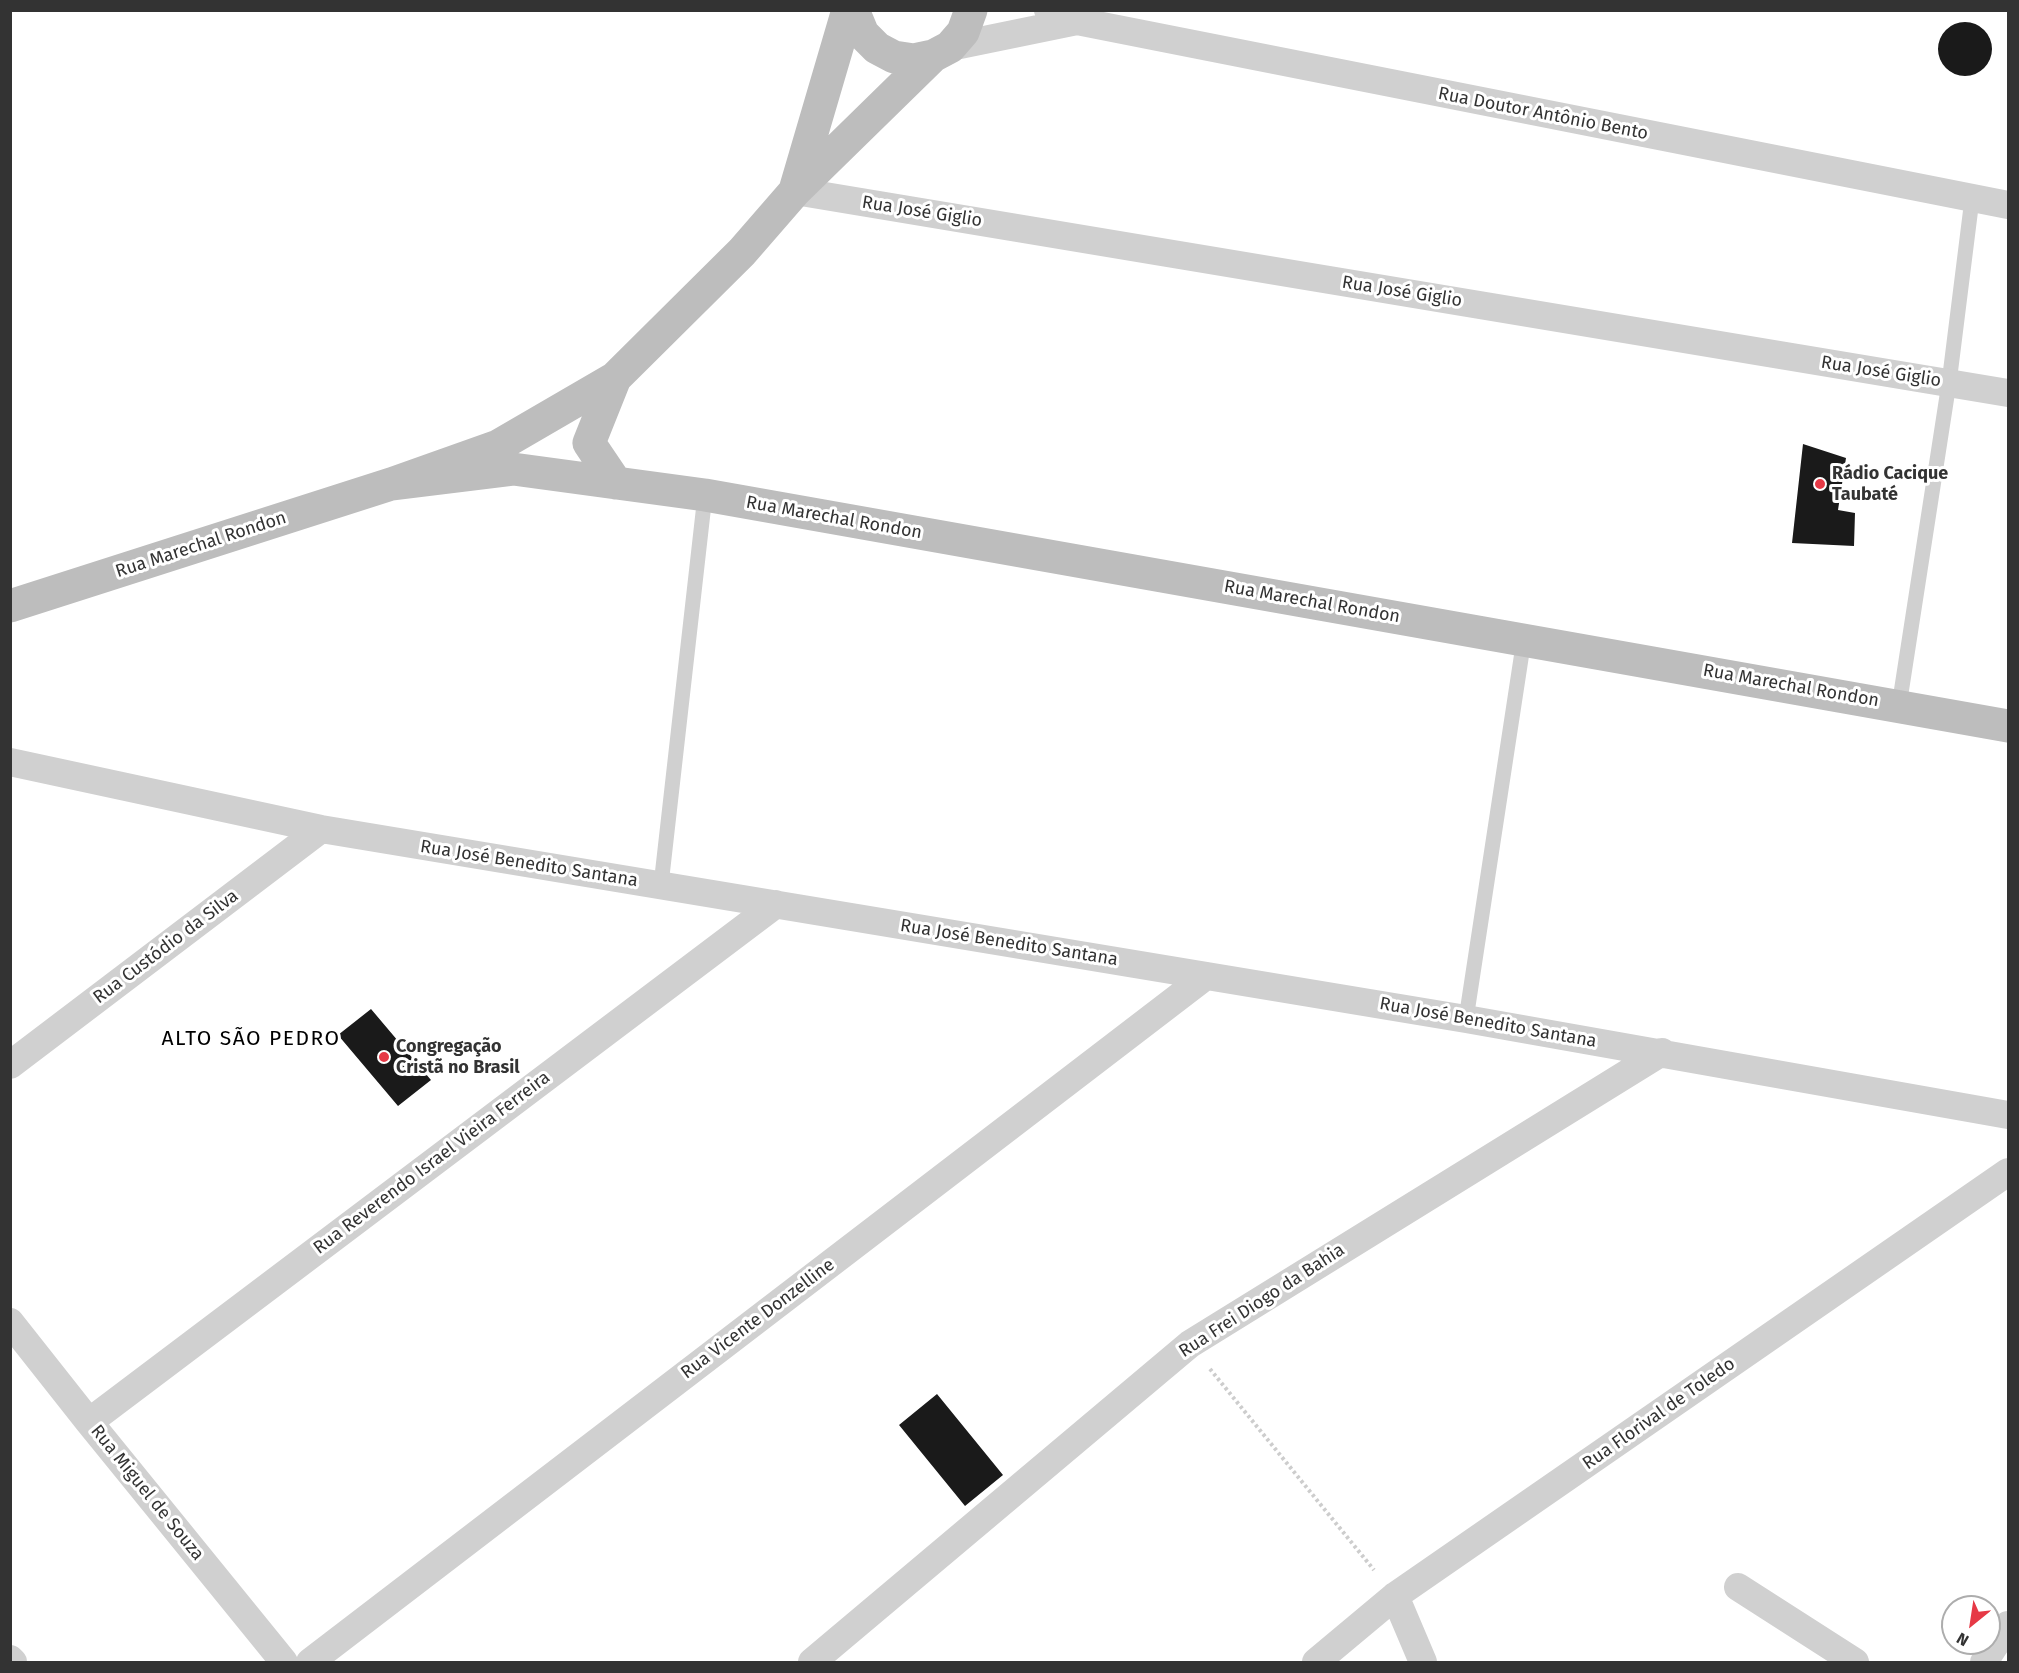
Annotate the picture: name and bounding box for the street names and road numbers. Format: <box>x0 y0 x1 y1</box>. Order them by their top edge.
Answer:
street label: Rua Doutor Antônio Bento <box>1436 83 1650 145</box>
street label: Rua José Giglio <box>860 192 984 232</box>
street label: Rua José Giglio <box>1340 272 1464 312</box>
street label: Rua José Giglio <box>1819 352 1943 392</box>
street label: Rua Marechal Rondon <box>744 492 924 544</box>
street label: Rua Marechal Rondon <box>113 507 289 583</box>
street label: Rua Marechal Rondon <box>1222 576 1402 628</box>
street label: Rua Marechal Rondon <box>1701 660 1881 712</box>
street label: Rua José Benedito Santana <box>419 836 639 892</box>
street label: Rua Custódio da Silva <box>89 885 243 1009</box>
street label: Rua José Benedito Santana <box>899 915 1119 971</box>
street label: Rua José Benedito Santana <box>1378 993 1598 1053</box>
street label: Rua Reverendo Israel Vieira Ferreira <box>309 1067 555 1259</box>
street label: Rua Frei Diogo da Bahia <box>1175 1239 1349 1363</box>
street label: Rua Vicente Donzelline <box>677 1254 839 1384</box>
street label: Rua Florival de Toledo <box>1579 1353 1739 1475</box>
street label: Rua Miguel de Souza <box>86 1421 208 1565</box>

